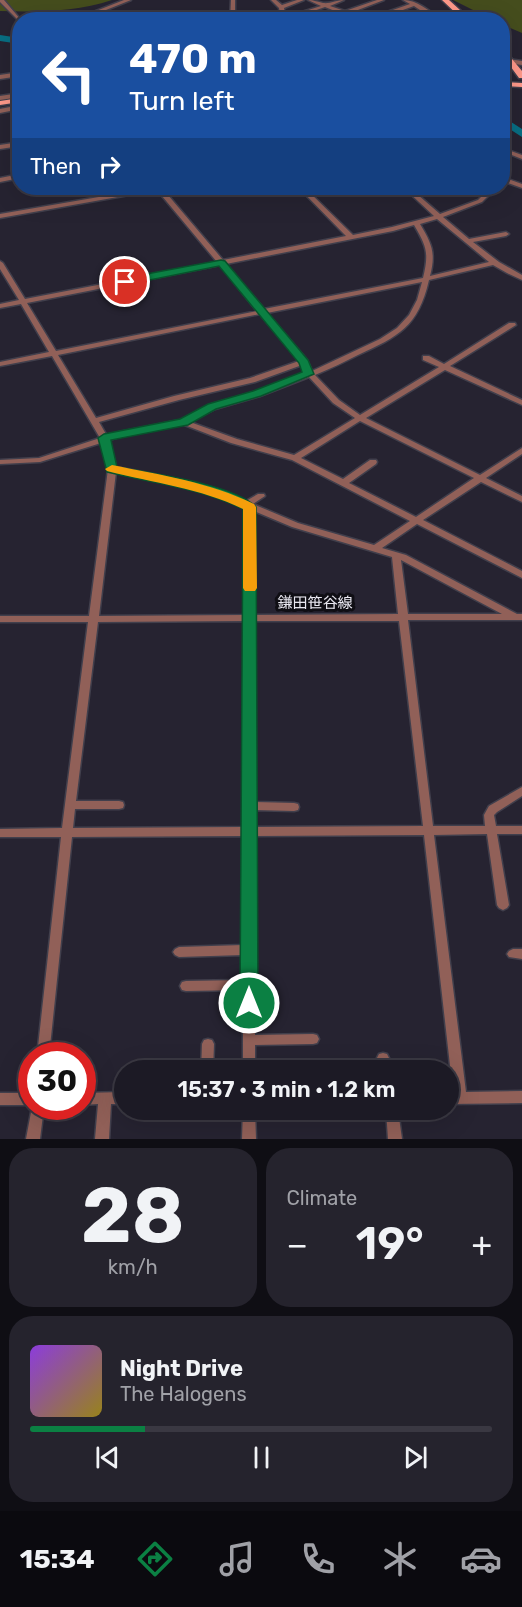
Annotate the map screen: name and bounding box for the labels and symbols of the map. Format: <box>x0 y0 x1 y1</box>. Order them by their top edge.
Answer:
pin <box>99 256 150 307</box>
street label: 鎌田笹谷線 <box>277 594 353 612</box>
position arrow <box>217 971 281 1035</box>
speed limit sign: 30 <box>18 1042 96 1120</box>

